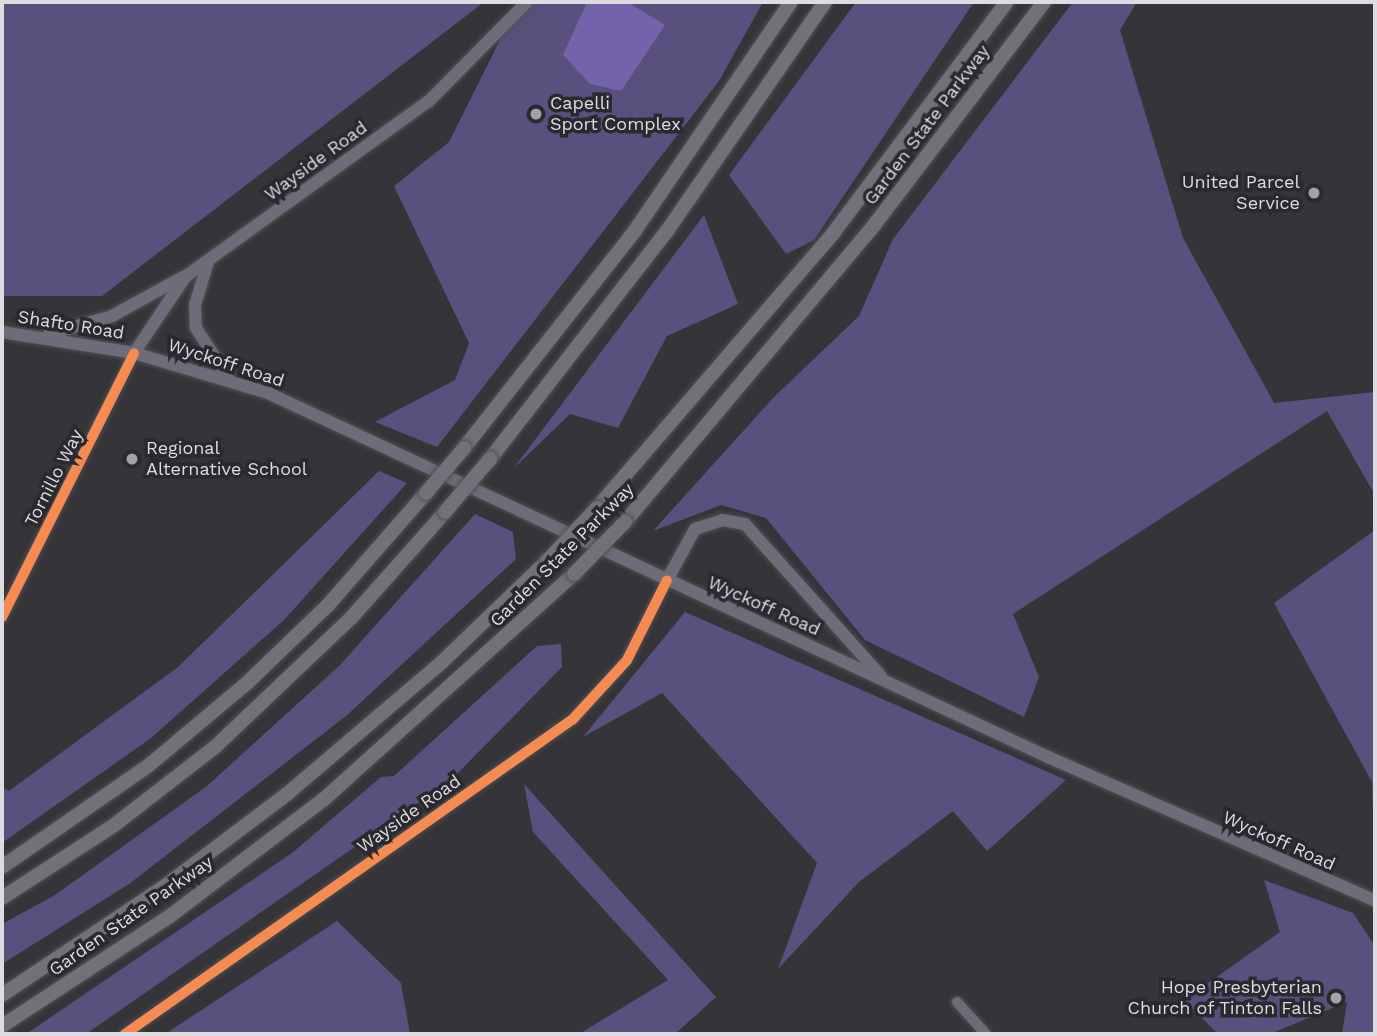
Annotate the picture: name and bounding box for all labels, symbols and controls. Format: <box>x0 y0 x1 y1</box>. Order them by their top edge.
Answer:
street label: Garden State Parkway <box>860 41 994 209</box>
place label: Capelli Sport Complex <box>550 93 681 136</box>
marker: Capelli Sport Complex <box>528 106 544 122</box>
street label: Wayside Road <box>261 117 371 205</box>
place label: United Parcel Service <box>1182 172 1300 214</box>
marker: United Parcel Service <box>1306 185 1322 201</box>
street label: Shafto Road <box>16 306 126 344</box>
street label: Wyckoff Road <box>165 334 287 392</box>
street label: Tornillo Way <box>20 426 88 530</box>
place label: Regional Alternative School <box>146 438 307 480</box>
marker: Regional Alternative School <box>124 451 140 467</box>
street label: Garden State Parkway <box>486 479 638 631</box>
street label: Wyckoff Road <box>704 571 824 641</box>
street label: Wayside Road <box>353 770 465 858</box>
street label: Wyckoff Road <box>1219 806 1339 876</box>
street label: Garden State Parkway <box>45 851 217 981</box>
place label: Hope Presbyterian Church of Tinton Falls <box>1126 977 1322 1020</box>
marker: Hope Presbyterian Church of Tinton Falls <box>1328 990 1344 1006</box>

